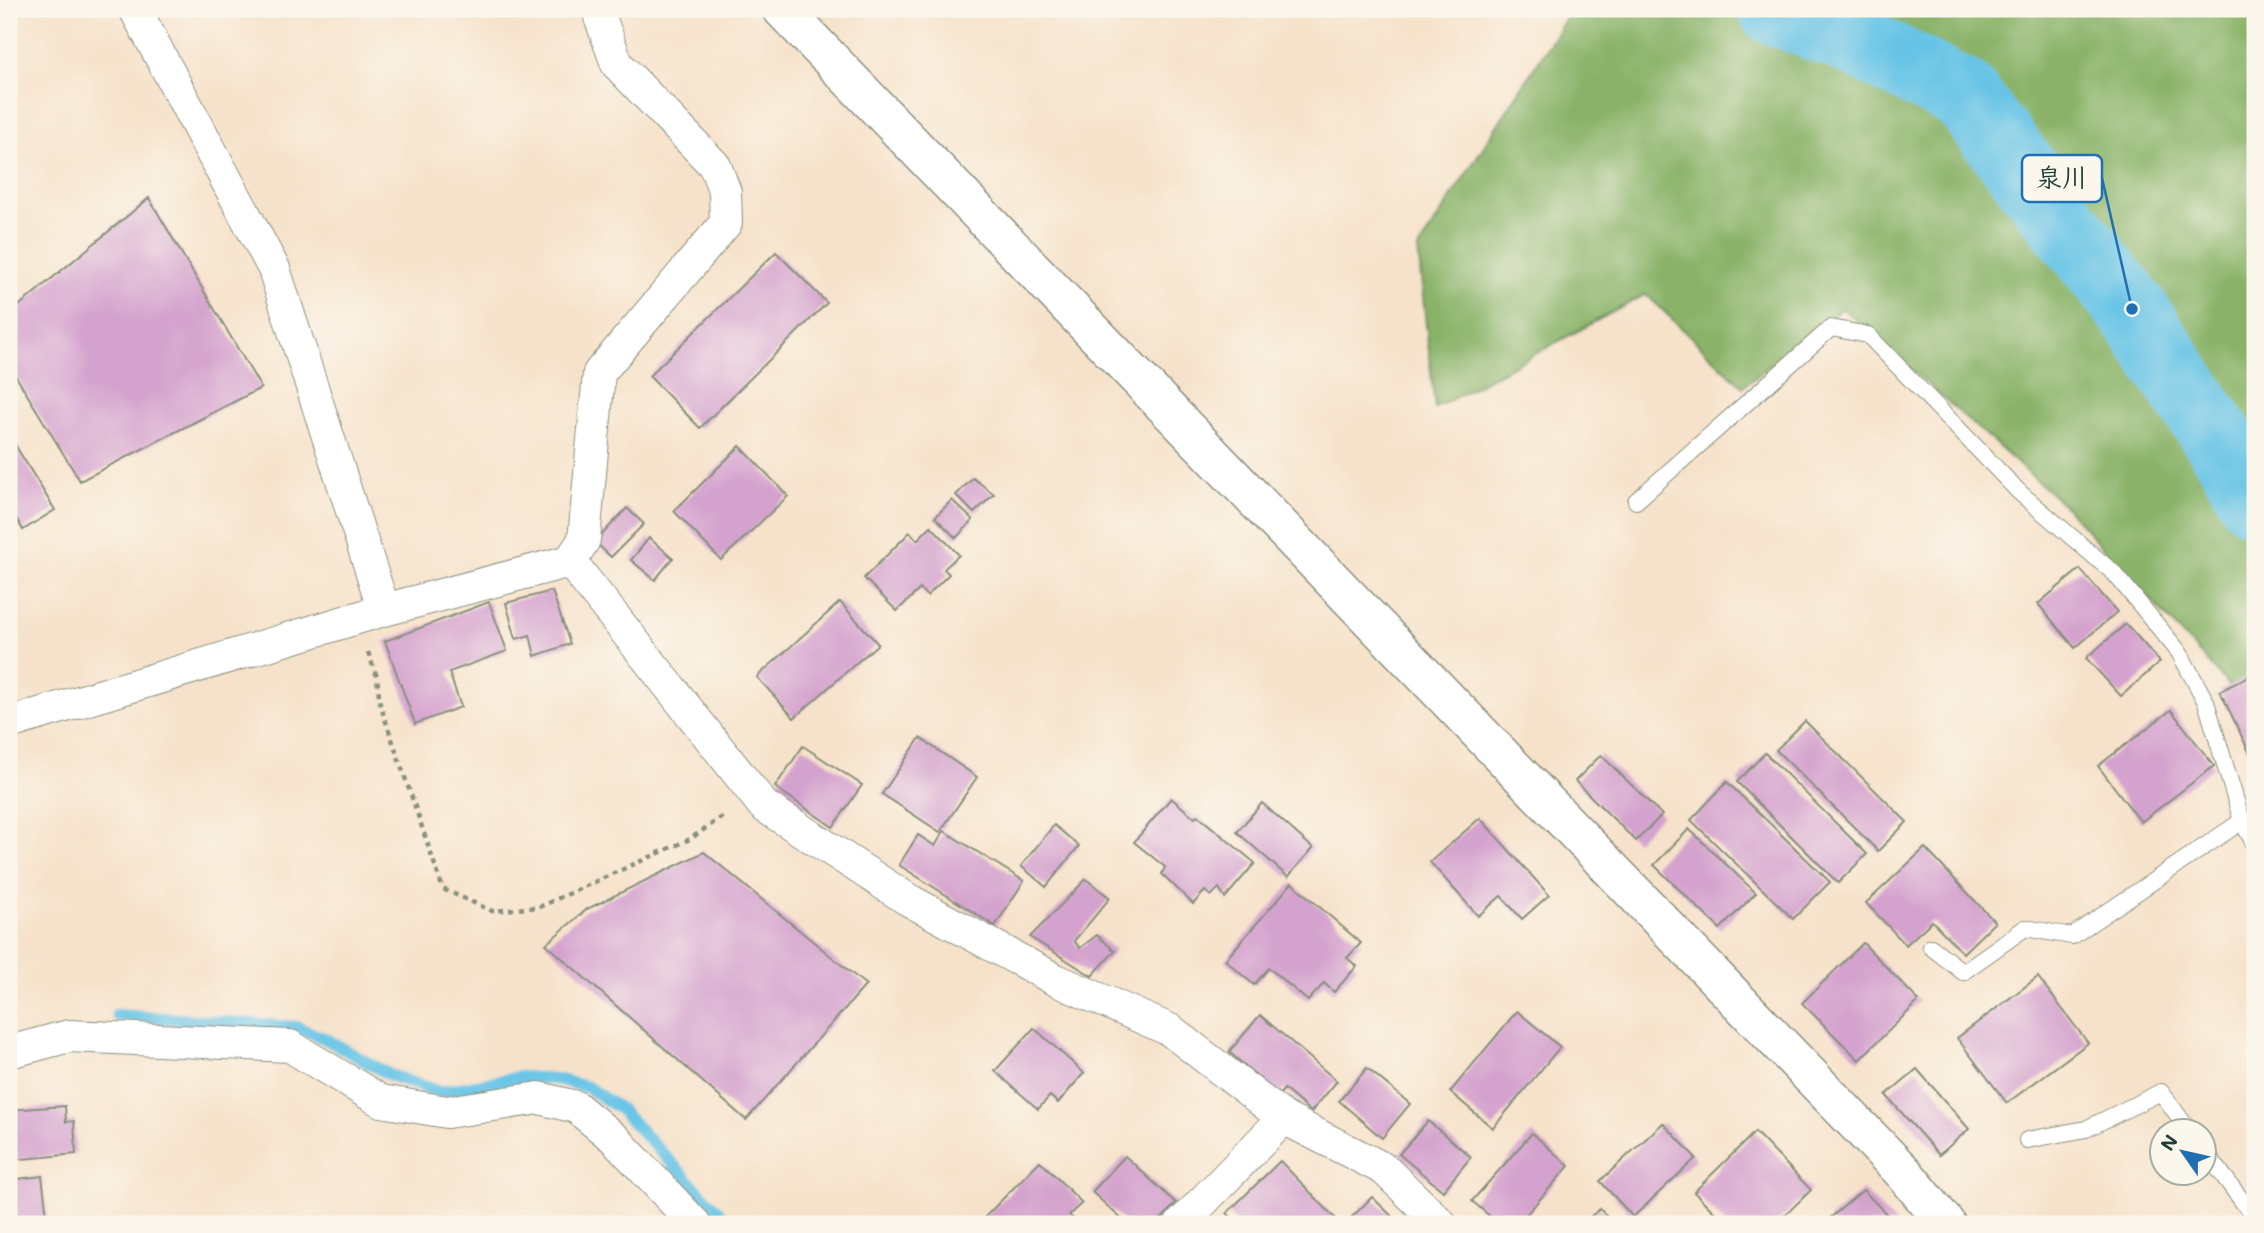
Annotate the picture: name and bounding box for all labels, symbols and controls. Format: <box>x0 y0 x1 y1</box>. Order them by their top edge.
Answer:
callout: 泉川 <box>2022 155 2102 202</box>
text: 泉川 <box>2036 160 2088 194</box>
north arrow <box>2148 1118 2218 1188</box>
text: N <box>2154 1129 2183 1155</box>

